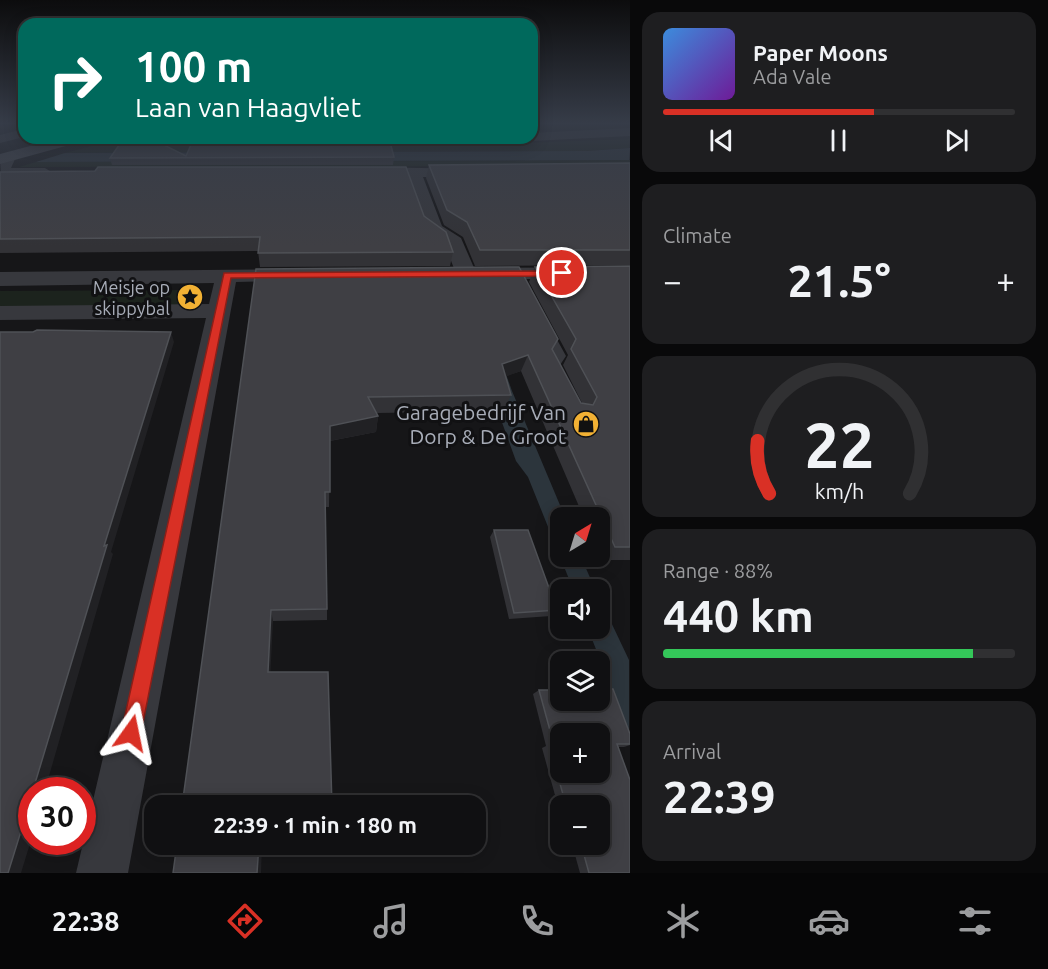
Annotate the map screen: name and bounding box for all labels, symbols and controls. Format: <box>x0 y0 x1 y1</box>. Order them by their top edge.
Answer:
text: Paper Moons <box>753 40 888 65</box>
icon: right <box>36 42 114 120</box>
text: 100 m <box>135 43 252 90</box>
text: Ada Vale <box>753 65 831 88</box>
text: Laan van Haagvliet <box>135 92 361 122</box>
icon: previous <box>705 124 738 157</box>
icon: pause <box>822 124 855 157</box>
icon: next <box>940 124 973 157</box>
text: Climate <box>663 224 732 247</box>
pin <box>536 247 587 298</box>
text: 21.5° <box>787 255 891 306</box>
icon: arrive <box>545 256 578 289</box>
text: − <box>663 262 682 299</box>
text: + <box>996 262 1015 299</box>
place label: Meisje op skippybal <box>93 277 170 318</box>
place icon: Meisje op skippybal <box>175 282 205 312</box>
place label: Garagebedrijf Van Dorp & De Groot <box>396 400 566 448</box>
shop icon: Garagebedrijf Van Dorp & De Groot <box>571 409 601 439</box>
text: 22 <box>804 410 874 480</box>
text: km/h <box>814 479 864 503</box>
north arrow <box>550 507 610 567</box>
map controls <box>550 507 610 855</box>
text: Range · 88% <box>663 559 773 582</box>
button: sound <box>550 579 610 639</box>
text: 440 km <box>663 590 814 641</box>
button: layers <box>550 651 610 711</box>
position arrow <box>99 701 163 765</box>
button: + <box>550 723 610 783</box>
text: Arrival <box>663 740 721 763</box>
text: 22:39 <box>663 771 776 822</box>
speed limit sign: 30 <box>18 777 96 855</box>
button: − <box>550 795 610 855</box>
text: 22:39 · 1 min · 180 m <box>213 812 417 837</box>
icon: directions <box>224 900 266 942</box>
icon: music <box>370 900 412 942</box>
icon: phone <box>516 900 558 942</box>
icon: climate <box>662 900 704 942</box>
icon: car <box>808 900 850 942</box>
icon: filters <box>954 900 996 942</box>
text: 22:38 <box>52 906 120 936</box>

